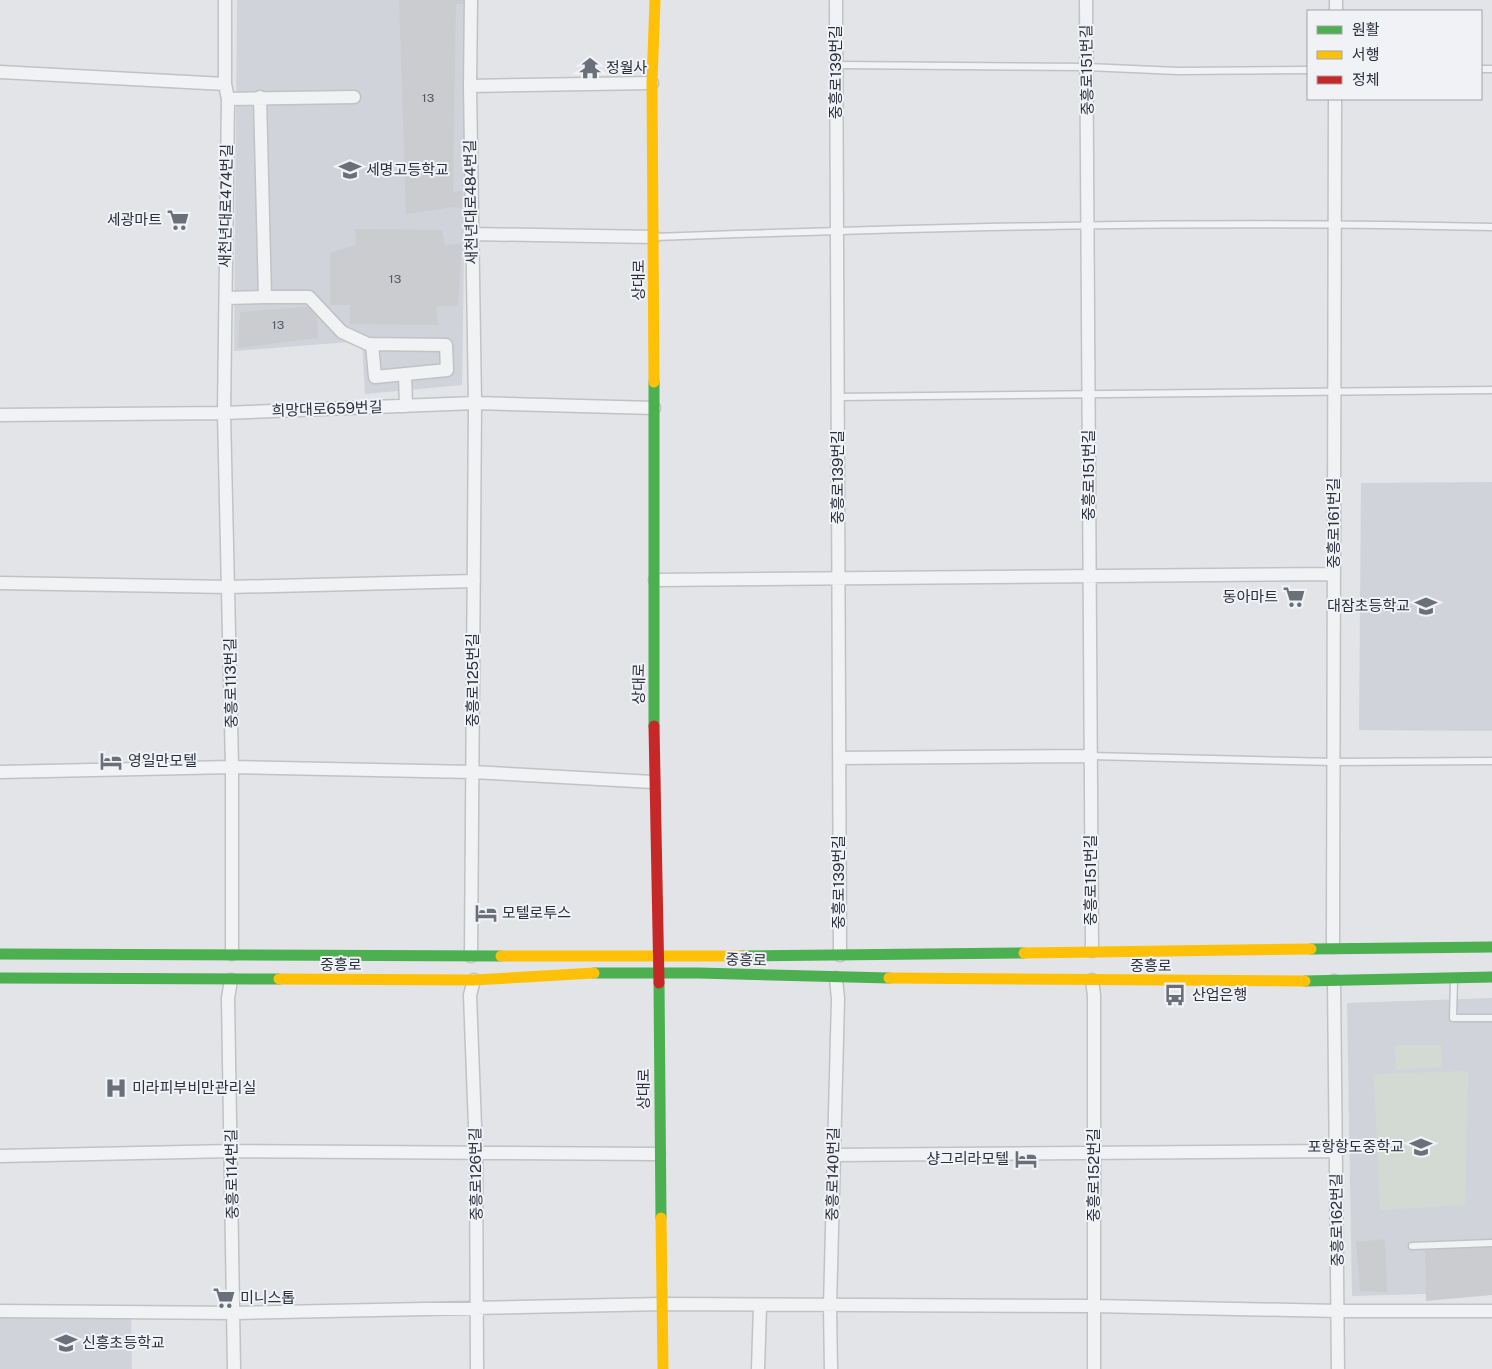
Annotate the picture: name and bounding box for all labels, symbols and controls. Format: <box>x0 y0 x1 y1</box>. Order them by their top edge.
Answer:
legend <box>1307 10 1482 100</box>
text: 원활 <box>1352 21 1380 38</box>
street label: 중흥로151번길 <box>1077 24 1096 116</box>
street label: 중흥로139번길 <box>827 25 844 119</box>
text: 서행 <box>1352 46 1380 63</box>
temple icon: 정월사 <box>577 55 603 81</box>
place label: 정월사 <box>606 59 648 76</box>
text: 정체 <box>1352 71 1380 88</box>
house number: 13 <box>422 91 434 105</box>
street label: 새천년대로484번길 <box>461 139 480 265</box>
street label: 새천년대로474번길 <box>216 144 235 268</box>
school or university icon: 세명고등학교 <box>337 157 363 183</box>
place label: 세명고등학교 <box>366 161 449 178</box>
supermarket icon: 세광마트 <box>165 207 191 233</box>
place label: 세광마트 <box>107 211 162 228</box>
street label: 상대로 <box>630 259 647 301</box>
house number: 13 <box>389 272 401 286</box>
house number: 13 <box>272 318 284 332</box>
street label: 희망대로659번길 <box>271 398 383 419</box>
street label: 중흥로139번길 <box>829 430 846 524</box>
street label: 중흥로151번길 <box>1080 430 1097 520</box>
street label: 중흥로161번길 <box>1325 478 1342 568</box>
supermarket icon: 동아마트 <box>1281 584 1307 610</box>
place label: 동아마트 <box>1223 588 1278 605</box>
school or university icon: 대잠초등학교 <box>1413 593 1439 619</box>
place label: 대잠초등학교 <box>1327 597 1410 614</box>
street label: 중흥로125번길 <box>464 633 481 727</box>
street label: 중흥로113번길 <box>221 638 240 728</box>
street label: 상대로 <box>630 663 647 705</box>
hotel icon: 영일만모텔 <box>98 748 124 774</box>
place label: 영일만모텔 <box>128 752 197 769</box>
street label: 중흥로139번길 <box>830 835 847 929</box>
street label: 중흥로151번길 <box>1082 835 1099 925</box>
hotel icon: 모텔로투스 <box>473 900 499 926</box>
place label: 모텔로투스 <box>502 904 571 921</box>
street label: 중흥로 <box>725 950 767 969</box>
street label: 중흥로 <box>320 956 362 973</box>
street label: 중흥로 <box>1130 957 1172 974</box>
bus stop icon: 산업은행 <box>1162 982 1188 1008</box>
place label: 산업은행 <box>1192 986 1247 1003</box>
street label: 상대로 <box>635 1068 652 1110</box>
hospital icon: 미라피부비만관리실 <box>103 1075 129 1101</box>
place label: 미라피부비만관리실 <box>132 1079 256 1096</box>
street label: 중흥로126번길 <box>466 1127 485 1221</box>
street label: 중흥로140번길 <box>823 1127 842 1221</box>
street label: 중흥로152번길 <box>1085 1128 1102 1222</box>
street label: 중흥로114번길 <box>222 1129 241 1219</box>
school or university icon: 포항항도중학교 <box>1408 1134 1434 1160</box>
place label: 포항항도중학교 <box>1307 1138 1404 1155</box>
hotel icon: 샹그리라모텔 <box>1013 1146 1039 1172</box>
place label: 샹그리라모텔 <box>926 1150 1009 1167</box>
street label: 중흥로162번길 <box>1327 1173 1346 1267</box>
supermarket icon: 미니스톱 <box>211 1285 237 1311</box>
place label: 미니스톱 <box>240 1289 295 1306</box>
school or university icon: 신흥초등학교 <box>53 1330 79 1356</box>
place label: 신흥초등학교 <box>82 1334 165 1351</box>

